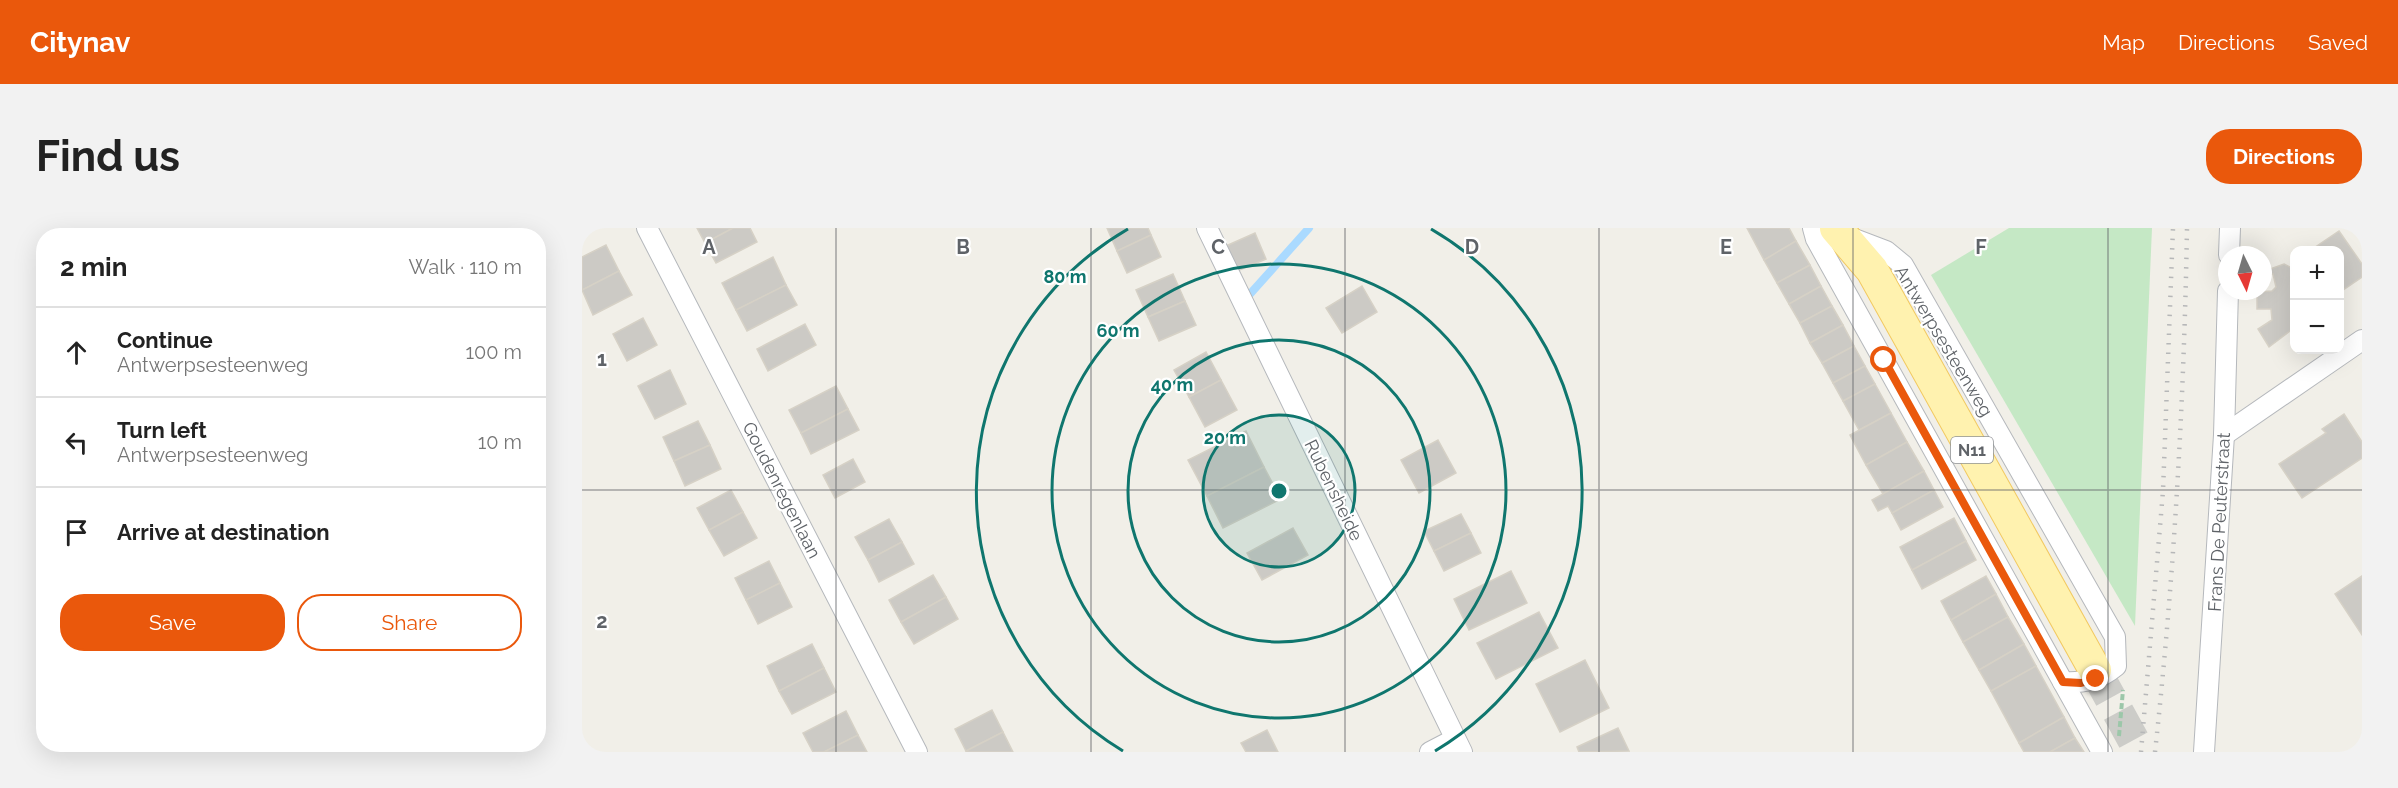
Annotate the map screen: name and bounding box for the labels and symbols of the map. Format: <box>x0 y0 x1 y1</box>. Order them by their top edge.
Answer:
text: A <box>702 235 716 259</box>
text: B <box>956 235 970 259</box>
text: C <box>1211 235 1225 259</box>
text: D <box>1465 235 1479 259</box>
text: E <box>1720 235 1732 259</box>
text: F <box>1975 235 1987 259</box>
north arrow <box>2218 246 2272 300</box>
street label: Antwerpsesteenweg <box>1891 262 1997 420</box>
text: 80 m <box>1043 266 1087 287</box>
text: 60 m <box>1096 320 1140 341</box>
route start <box>1870 346 1896 372</box>
text: 1 <box>597 347 607 371</box>
text: 40 m <box>1151 374 1193 395</box>
street label: Goudenregenlaan <box>739 418 825 562</box>
text: 20 m <box>1204 427 1246 448</box>
street label: Frans De Peuterstraat <box>2204 432 2234 612</box>
street label: Rubensheide <box>1300 436 1368 544</box>
road number: N11 <box>1951 437 1993 463</box>
centre of rings <box>1269 481 1289 501</box>
text: 2 <box>596 609 608 633</box>
route end <box>2082 665 2108 691</box>

